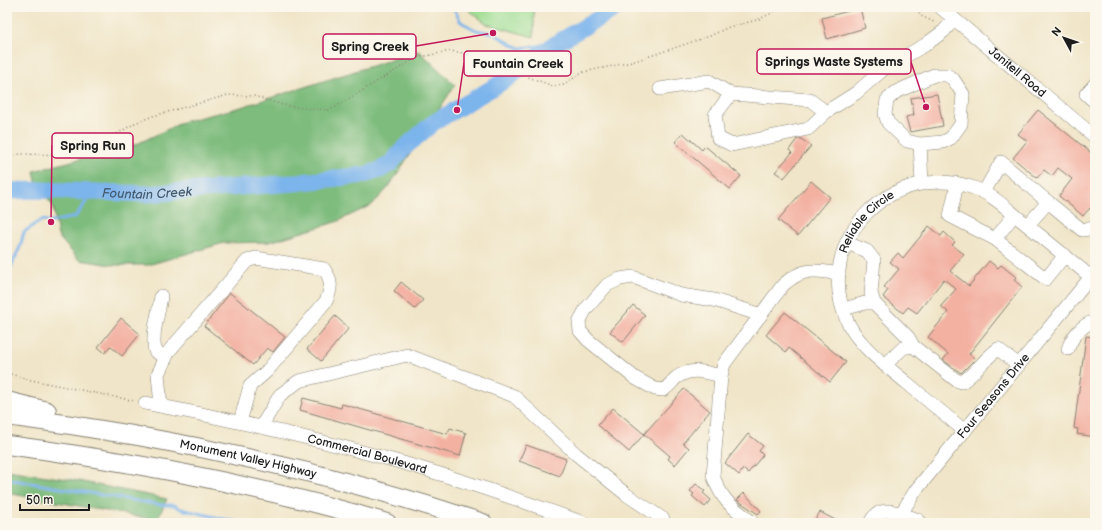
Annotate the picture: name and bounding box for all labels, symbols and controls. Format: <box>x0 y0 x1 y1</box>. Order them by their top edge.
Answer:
north arrow <box>1044 18 1084 58</box>
text: N <box>1049 25 1064 39</box>
callout: Spring Creek <box>323 34 416 59</box>
text: Spring Creek <box>331 39 409 55</box>
street label: Janitell Road <box>985 44 1049 101</box>
callout: Springs Waste Systems <box>757 49 911 74</box>
callout: Fountain Creek <box>464 51 571 76</box>
text: Springs Waste Systems <box>765 54 903 70</box>
text: Fountain Creek <box>473 56 564 72</box>
callout: Spring Run <box>52 133 133 158</box>
text: Spring Run <box>60 138 126 154</box>
water label: Fountain Creek <box>102 184 193 203</box>
street label: Reliable Circle <box>836 187 897 255</box>
street label: Four Seasons Drive <box>954 350 1033 442</box>
street label: Commercial Boulevard <box>306 431 429 478</box>
street label: Monument Valley Highway <box>178 437 319 482</box>
scale bar <box>20 486 89 512</box>
text: 50 m <box>26 493 53 508</box>

